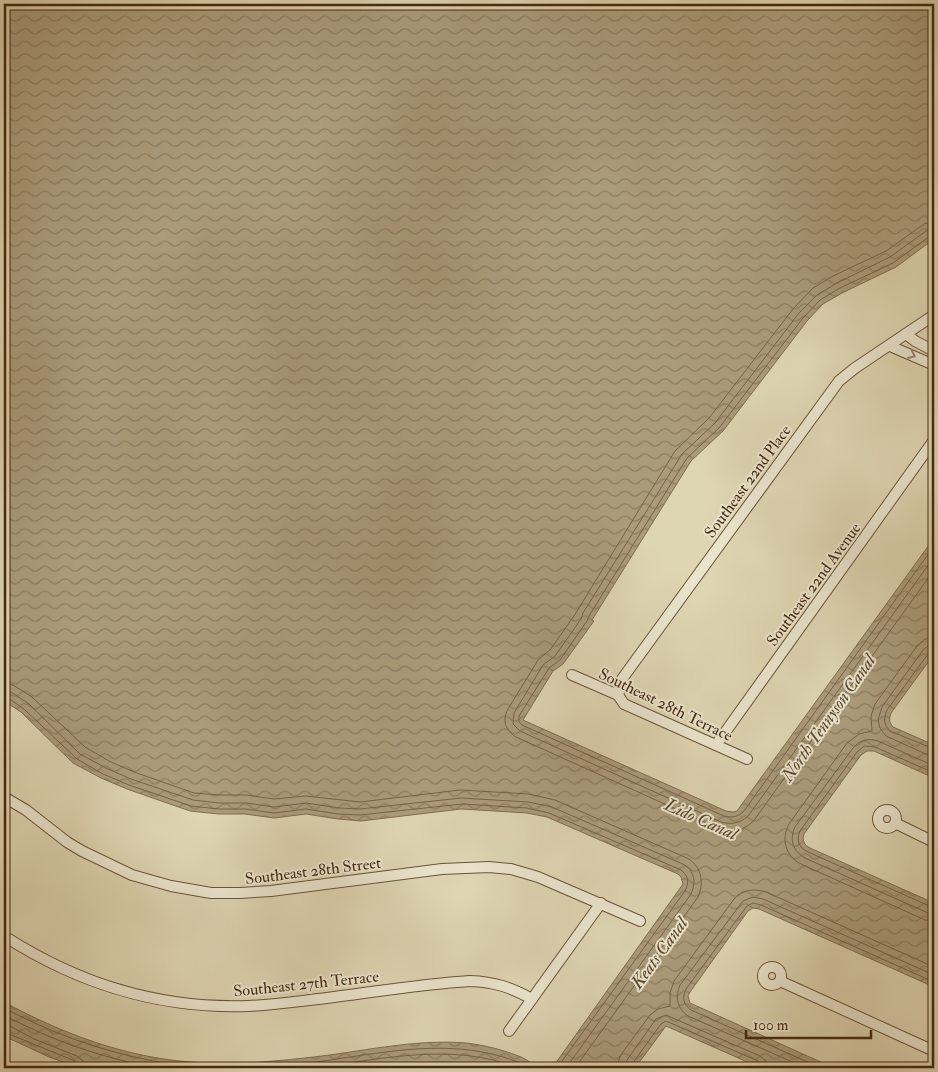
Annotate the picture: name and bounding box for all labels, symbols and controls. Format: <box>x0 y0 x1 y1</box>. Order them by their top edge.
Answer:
one-way arrow <box>907 349 916 360</box>
street label: Southeast 22nd Place <box>700 421 796 542</box>
street label: Southeast 22nd Avenue <box>762 519 865 650</box>
water label: North Tennyson Canal <box>775 649 882 787</box>
street label: Southeast 28th Terrace <box>595 664 736 746</box>
water label: Lido Canal <box>660 793 742 846</box>
street label: Southeast 28th Street <box>244 853 382 889</box>
water label: Keats Canal <box>625 912 694 994</box>
street label: Southeast 27th Terrace <box>232 966 380 1002</box>
scale bar <box>746 1007 870 1039</box>
text: 100 m <box>753 1016 789 1035</box>

